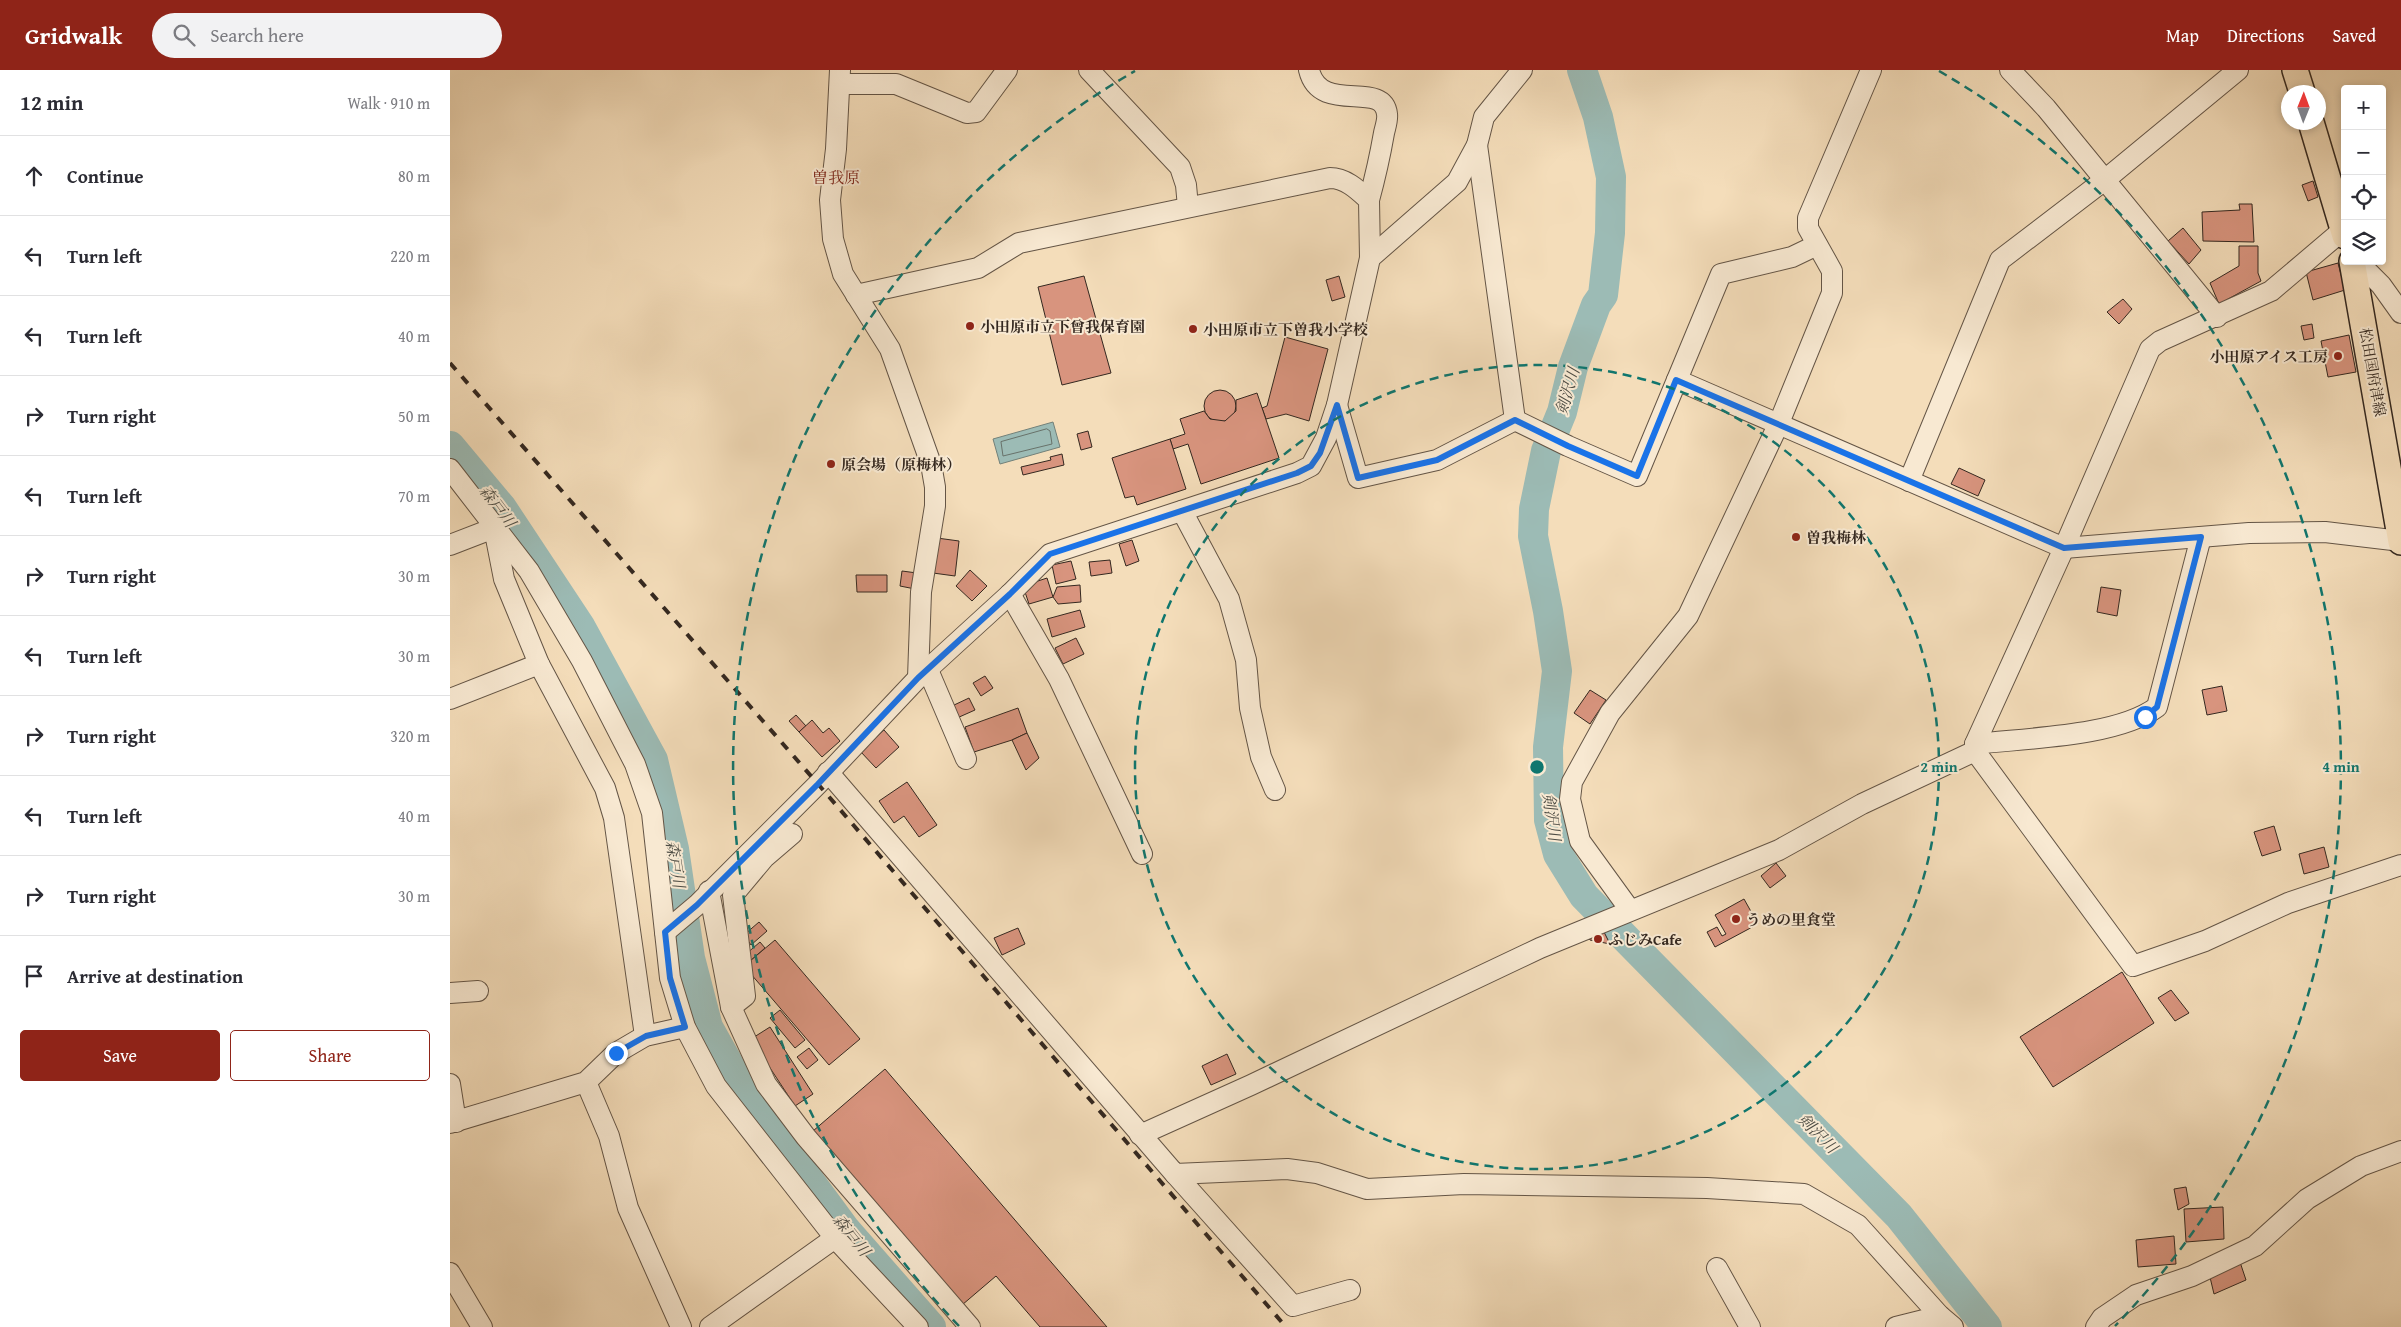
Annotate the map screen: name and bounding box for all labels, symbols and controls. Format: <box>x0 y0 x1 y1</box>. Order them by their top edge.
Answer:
search box <box>152 13 502 58</box>
text: Gridwalk <box>25 18 122 53</box>
icon: search <box>170 21 198 49</box>
text: Search here <box>210 21 304 49</box>
text: Map <box>2166 22 2199 49</box>
text: Directions <box>2227 22 2304 49</box>
text: Saved <box>2332 22 2376 49</box>
north arrow <box>2281 85 2326 130</box>
map controls <box>2341 85 2386 265</box>
button: + <box>2341 85 2386 130</box>
text: 12 min <box>20 87 83 118</box>
text: Walk · 910 m <box>347 91 430 115</box>
button: − <box>2341 130 2386 175</box>
icon: ahead <box>20 162 48 190</box>
text: Continue <box>67 162 144 190</box>
text: 80 m <box>398 164 430 188</box>
district label: 曽我原 <box>812 165 860 189</box>
button: locate <box>2341 175 2386 220</box>
button: layers <box>2341 220 2386 265</box>
icon: left <box>20 242 48 270</box>
text: Turn left <box>67 242 142 270</box>
text: 220 m <box>390 244 430 268</box>
place label: 小田原市立下曾我保育園 <box>980 316 1145 337</box>
place label: 小田原市立下曽我小学校 <box>1203 319 1368 340</box>
marker: 小田原市立下曾我保育園 <box>964 320 976 332</box>
icon: left <box>20 322 48 350</box>
text: Turn left <box>67 322 142 350</box>
marker: 小田原市立下曽我小学校 <box>1187 323 1199 335</box>
text: 40 m <box>398 324 430 348</box>
street label: 松田国府津線 <box>2355 326 2391 418</box>
place label: 小田原アイス工房 <box>2209 346 2328 367</box>
marker: 小田原アイス工房 <box>2332 350 2344 362</box>
water label: 剣沢川 <box>1549 363 1586 417</box>
icon: right <box>20 402 48 430</box>
text: Turn right <box>67 402 156 430</box>
text: 50 m <box>398 404 430 428</box>
place label: 原会場（原梅林） <box>841 454 961 475</box>
marker: 原会場（原梅林） <box>825 458 837 470</box>
water label: 森戸川 <box>474 480 523 534</box>
icon: left <box>20 482 48 510</box>
text: Turn left <box>67 482 142 510</box>
text: 70 m <box>398 484 430 508</box>
place label: 曽我梅林 <box>1806 527 1866 548</box>
marker: 曽我梅林 <box>1790 531 1802 543</box>
icon: right <box>20 562 48 590</box>
text: Turn right <box>67 562 156 590</box>
text: 30 m <box>398 564 430 588</box>
icon: left <box>20 642 48 670</box>
text: Turn left <box>67 642 142 670</box>
text: 30 m <box>398 644 430 668</box>
route start <box>2134 706 2157 729</box>
icon: right <box>20 722 48 750</box>
text: Turn right <box>67 722 156 750</box>
text: 320 m <box>390 724 430 748</box>
text: 2 min <box>1920 756 1958 777</box>
text: 4 min <box>2322 756 2360 777</box>
centre of rings <box>1528 758 1546 776</box>
water label: 剣沢川 <box>1537 792 1568 844</box>
icon: left <box>20 802 48 830</box>
text: Turn left <box>67 802 142 830</box>
text: 40 m <box>398 804 430 828</box>
water label: 森戸川 <box>660 838 692 892</box>
icon: right <box>20 882 48 910</box>
text: Turn right <box>67 882 156 910</box>
text: 30 m <box>398 884 430 908</box>
place label: うめの里食堂 <box>1746 909 1836 930</box>
marker: うめの里食堂 <box>1730 913 1742 925</box>
place label: ふじみCafe <box>1608 929 1682 950</box>
marker: ふじみCafe <box>1592 933 1604 945</box>
icon: arrive <box>20 962 48 990</box>
text: Arrive at destination <box>67 962 243 990</box>
button: Save <box>20 1030 220 1081</box>
button: Share <box>230 1030 430 1081</box>
route end <box>605 1042 628 1065</box>
water label: 剣沢川 <box>1793 1108 1845 1160</box>
water label: 森戸川 <box>828 1209 878 1263</box>

